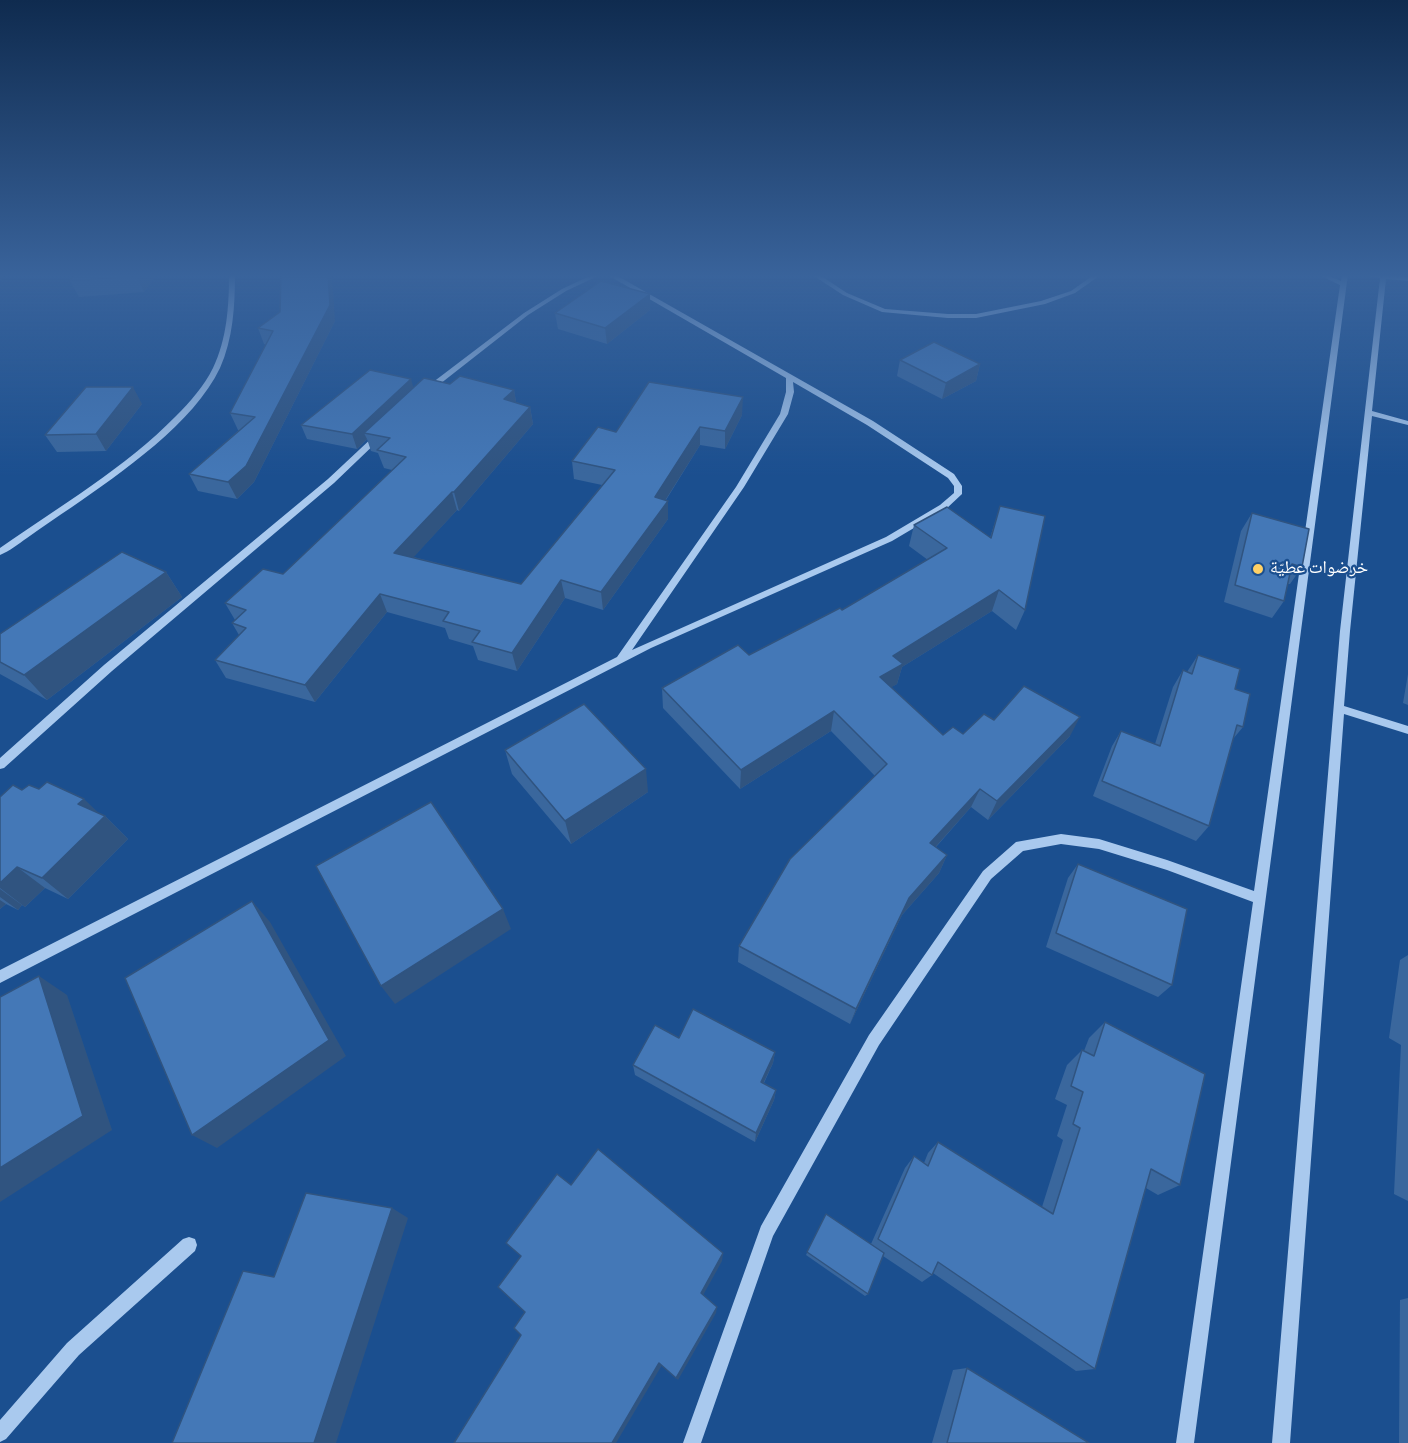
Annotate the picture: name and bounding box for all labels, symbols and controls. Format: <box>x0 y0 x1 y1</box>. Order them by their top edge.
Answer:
place label: خرضوات عطيّة <box>1270 558 1368 580</box>
marker: خرضوات عطيّة <box>1251 562 1265 576</box>

